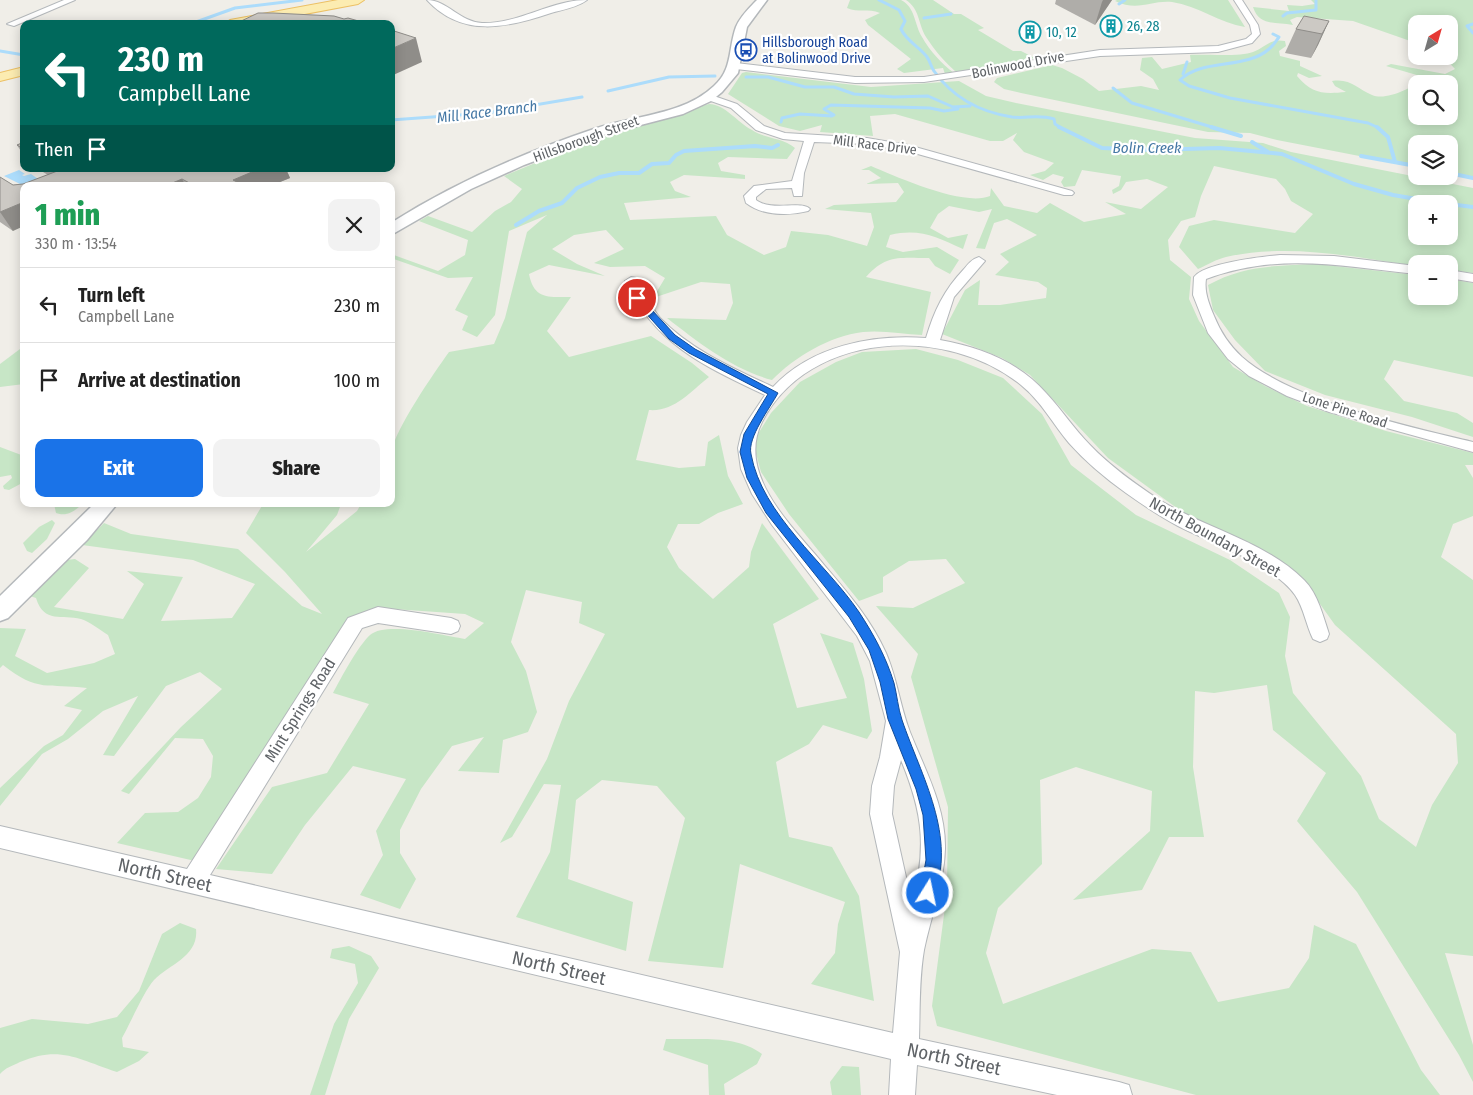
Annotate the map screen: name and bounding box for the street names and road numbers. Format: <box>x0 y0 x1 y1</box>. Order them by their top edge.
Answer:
street label: Bolinwood Drive <box>970 48 1066 82</box>
street label: Hillsborough Street <box>531 112 641 166</box>
street label: Mill Race Drive <box>832 131 918 159</box>
street label: Lone Pine Road <box>1300 388 1390 432</box>
street label: North Boundary Street <box>1146 493 1285 581</box>
street label: Mint Springs Road <box>261 655 339 765</box>
street label: North Street <box>116 853 215 897</box>
street label: North Street <box>510 946 609 990</box>
street label: North Street <box>905 1038 1004 1080</box>

